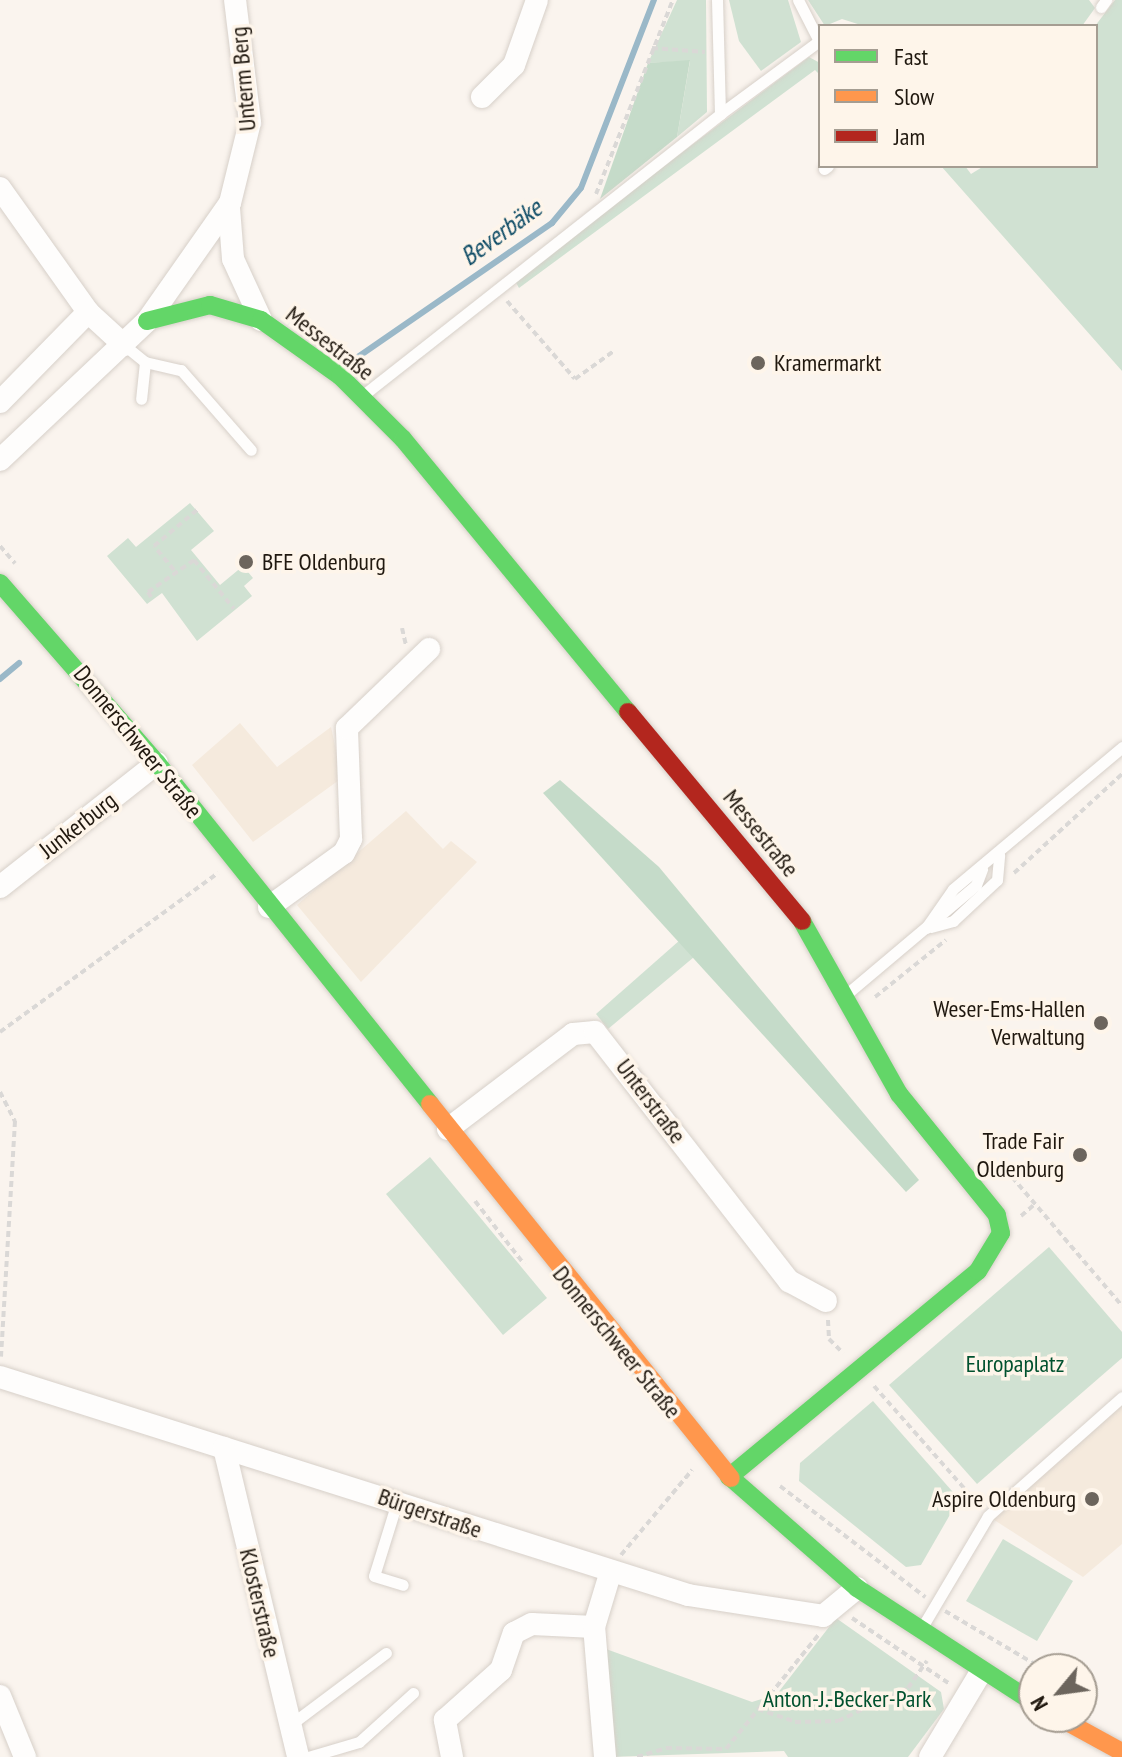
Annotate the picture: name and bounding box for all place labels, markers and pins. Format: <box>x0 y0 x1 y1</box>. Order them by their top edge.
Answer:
place label: Kramermarkt <box>774 349 881 377</box>
marker: Kramermarkt <box>749 354 767 372</box>
place label: BFE Oldenburg <box>262 548 386 576</box>
marker: BFE Oldenburg <box>237 553 255 571</box>
place label: Weser-Ems-Hallen Verwaltung <box>933 995 1085 1051</box>
marker: Weser-Ems-Hallen Verwaltung <box>1092 1014 1110 1032</box>
place label: Trade Fair Oldenburg <box>977 1127 1064 1183</box>
marker: Trade Fair Oldenburg <box>1071 1146 1089 1164</box>
place label: Aspire Oldenburg <box>932 1485 1076 1513</box>
marker: Aspire Oldenburg <box>1083 1490 1101 1508</box>

